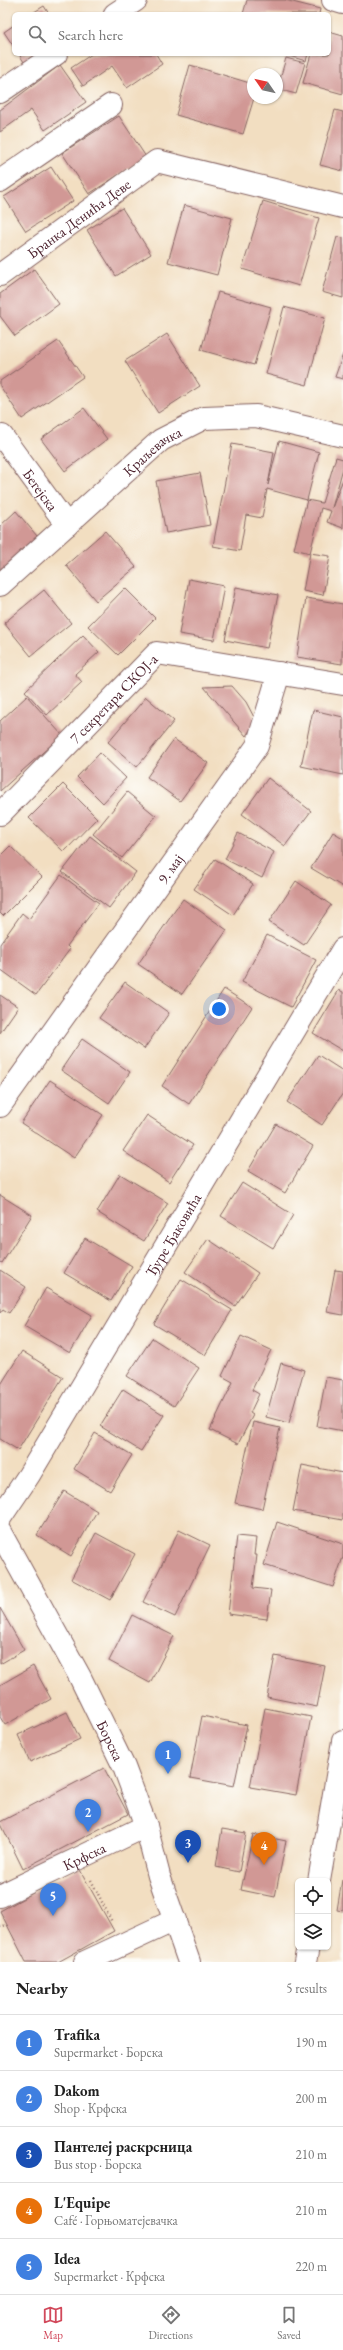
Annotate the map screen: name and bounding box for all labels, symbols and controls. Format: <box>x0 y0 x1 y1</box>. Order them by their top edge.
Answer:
search box <box>12 12 331 56</box>
icon: search <box>26 23 48 45</box>
text: Search here <box>58 25 123 44</box>
north arrow <box>247 68 283 104</box>
street label: Бранка Денића Деве <box>23 174 134 262</box>
street label: Краљевачка <box>118 422 184 480</box>
street label: Бегејска <box>19 464 63 514</box>
street label: 7 секретара СКОЈ-а <box>65 649 161 747</box>
street label: 9. мај <box>153 850 187 887</box>
your location <box>209 999 229 1019</box>
street label: Ђуре Ђаковића <box>140 1189 205 1280</box>
street label: Борска <box>93 1717 129 1764</box>
pin: 1 <box>155 1741 181 1774</box>
pin: 2 <box>75 1799 101 1832</box>
pin: 3 <box>175 1830 201 1863</box>
pin: 4 <box>251 1832 277 1865</box>
street label: Крфска <box>59 1837 108 1874</box>
map controls <box>295 1878 331 1950</box>
button: locate <box>295 1878 331 1914</box>
pin: 5 <box>40 1883 66 1916</box>
button: layers <box>295 1914 331 1950</box>
text: Nearby <box>16 1977 68 1999</box>
text: 5 results <box>286 1980 327 1997</box>
text: Trafika <box>54 2025 100 2044</box>
text: 1 <box>26 2034 32 2051</box>
text: 190 m <box>296 2034 327 2051</box>
text: Supermarket · Борска <box>54 2044 163 2061</box>
text: Dakom <box>54 2081 100 2100</box>
text: 2 <box>26 2090 32 2107</box>
text: 200 m <box>296 2090 327 2107</box>
text: Shop · Крфска <box>54 2100 127 2117</box>
text: Пантелеј раскрсница <box>54 2137 192 2156</box>
text: 3 <box>26 2146 32 2163</box>
text: 210 m <box>296 2146 327 2163</box>
text: Bus stop · Борска <box>54 2156 142 2173</box>
text: L'Equipe <box>54 2193 110 2212</box>
text: 4 <box>26 2202 32 2219</box>
text: 210 m <box>296 2202 327 2219</box>
text: Café · Горњоматејевачка <box>54 2212 178 2229</box>
text: Idea <box>54 2249 80 2268</box>
text: 5 <box>26 2258 32 2275</box>
text: 220 m <box>296 2258 327 2275</box>
text: Supermarket · Крфска <box>54 2268 165 2285</box>
tab: Map <box>42 2304 64 2342</box>
tab: Directions <box>149 2304 193 2342</box>
tab: Saved <box>277 2304 301 2342</box>

